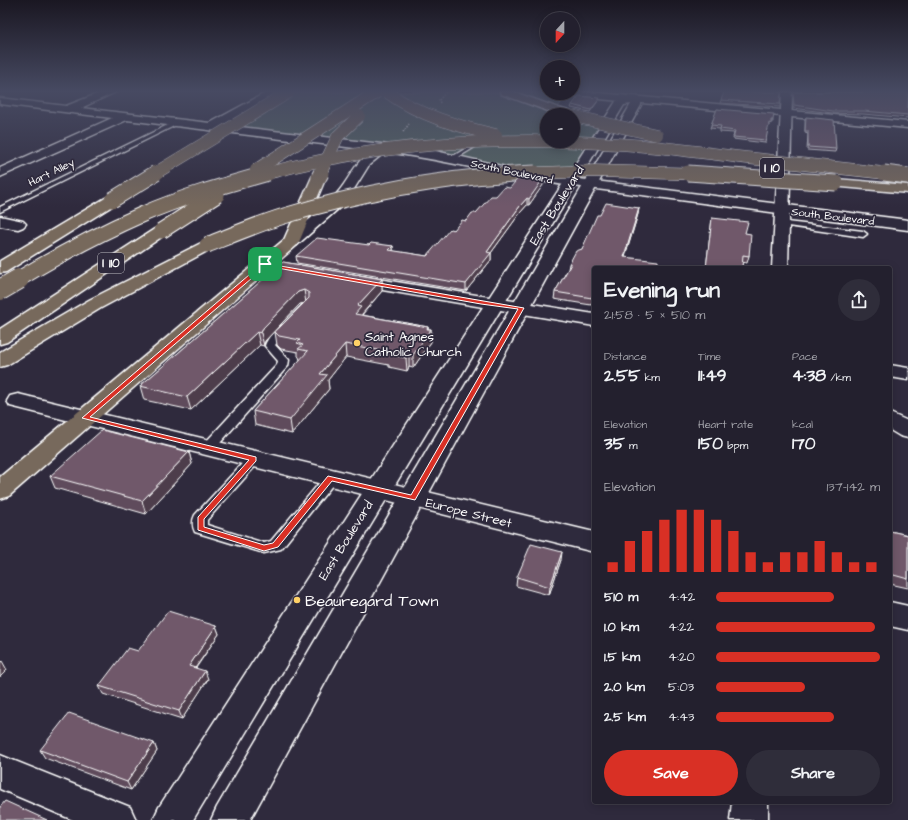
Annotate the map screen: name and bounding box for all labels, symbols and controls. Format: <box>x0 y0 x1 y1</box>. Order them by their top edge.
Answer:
north arrow <box>540 12 580 52</box>
map controls <box>540 12 580 148</box>
button: + <box>540 60 580 100</box>
button: − <box>540 108 580 148</box>
street label: Hart Alley <box>26 155 77 191</box>
street label: South Boulevard <box>470 155 555 188</box>
road number: I 10 <box>760 158 784 178</box>
street label: East Boulevard <box>525 162 589 249</box>
street label: South Boulevard <box>791 204 876 229</box>
pin <box>248 247 282 281</box>
road number: I 110 <box>98 253 124 273</box>
icon: arrive <box>254 253 276 275</box>
text: Evening run <box>604 275 720 306</box>
button: share <box>838 279 880 321</box>
text: 21:58 · 5 × 510 m <box>604 306 705 324</box>
place label: Saint Agnes Catholic Church <box>365 328 462 361</box>
marker: Saint Agnes Catholic Church <box>352 338 362 348</box>
text: Distance <box>604 349 647 364</box>
text: Time <box>698 349 721 364</box>
text: Pace <box>792 349 818 364</box>
text: 2.55 <box>604 364 640 388</box>
text: 11:49 <box>698 364 726 388</box>
text: 4:38 <box>792 364 826 388</box>
text: km <box>640 370 660 385</box>
text: /km <box>826 370 851 385</box>
text: Elevation <box>604 417 647 432</box>
text: Heart rate <box>698 417 753 432</box>
text: kcal <box>792 417 813 432</box>
text: 35 <box>604 432 625 456</box>
text: 150 <box>698 432 723 456</box>
text: 170 <box>792 432 815 456</box>
text: m <box>625 438 638 453</box>
text: bpm <box>723 438 748 453</box>
text: Elevation <box>604 478 655 496</box>
text: 137–142 m <box>826 478 880 496</box>
street label: Europe Street <box>424 494 515 533</box>
street label: East Boulevard <box>314 497 378 584</box>
text: 510 m <box>604 588 638 606</box>
text: 4:42 <box>668 588 695 606</box>
place label: Beauregard Town <box>305 590 439 613</box>
marker: Beauregard Town <box>292 595 302 605</box>
text: 1.0 km <box>604 618 639 636</box>
text: 4:22 <box>668 618 694 636</box>
text: 1.5 km <box>604 648 640 666</box>
text: 4:20 <box>668 648 695 666</box>
text: 2.0 km <box>604 678 645 696</box>
text: 5:03 <box>668 678 694 696</box>
text: 2.5 km <box>604 708 646 726</box>
text: 4:43 <box>668 708 694 726</box>
button: Save <box>604 750 738 796</box>
button: Share <box>746 750 880 796</box>

